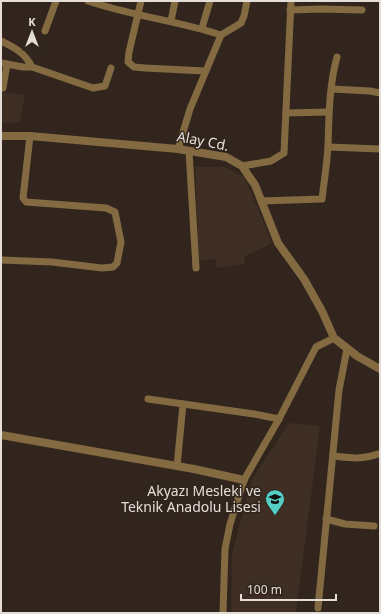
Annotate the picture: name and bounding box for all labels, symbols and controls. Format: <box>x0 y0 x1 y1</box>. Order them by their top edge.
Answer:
north arrow <box>12 12 52 52</box>
text: K <box>28 14 36 29</box>
street label: Alay Cd. <box>176 126 231 155</box>
place label: Akyazı Mesleki ve Teknik Anadolu Lisesi <box>121 481 261 516</box>
school or university icon: Akyazı Mesleki ve Teknik Anadolu Lisesi <box>264 488 286 516</box>
scale bar <box>241 576 336 602</box>
text: 100 m <box>247 581 282 598</box>

